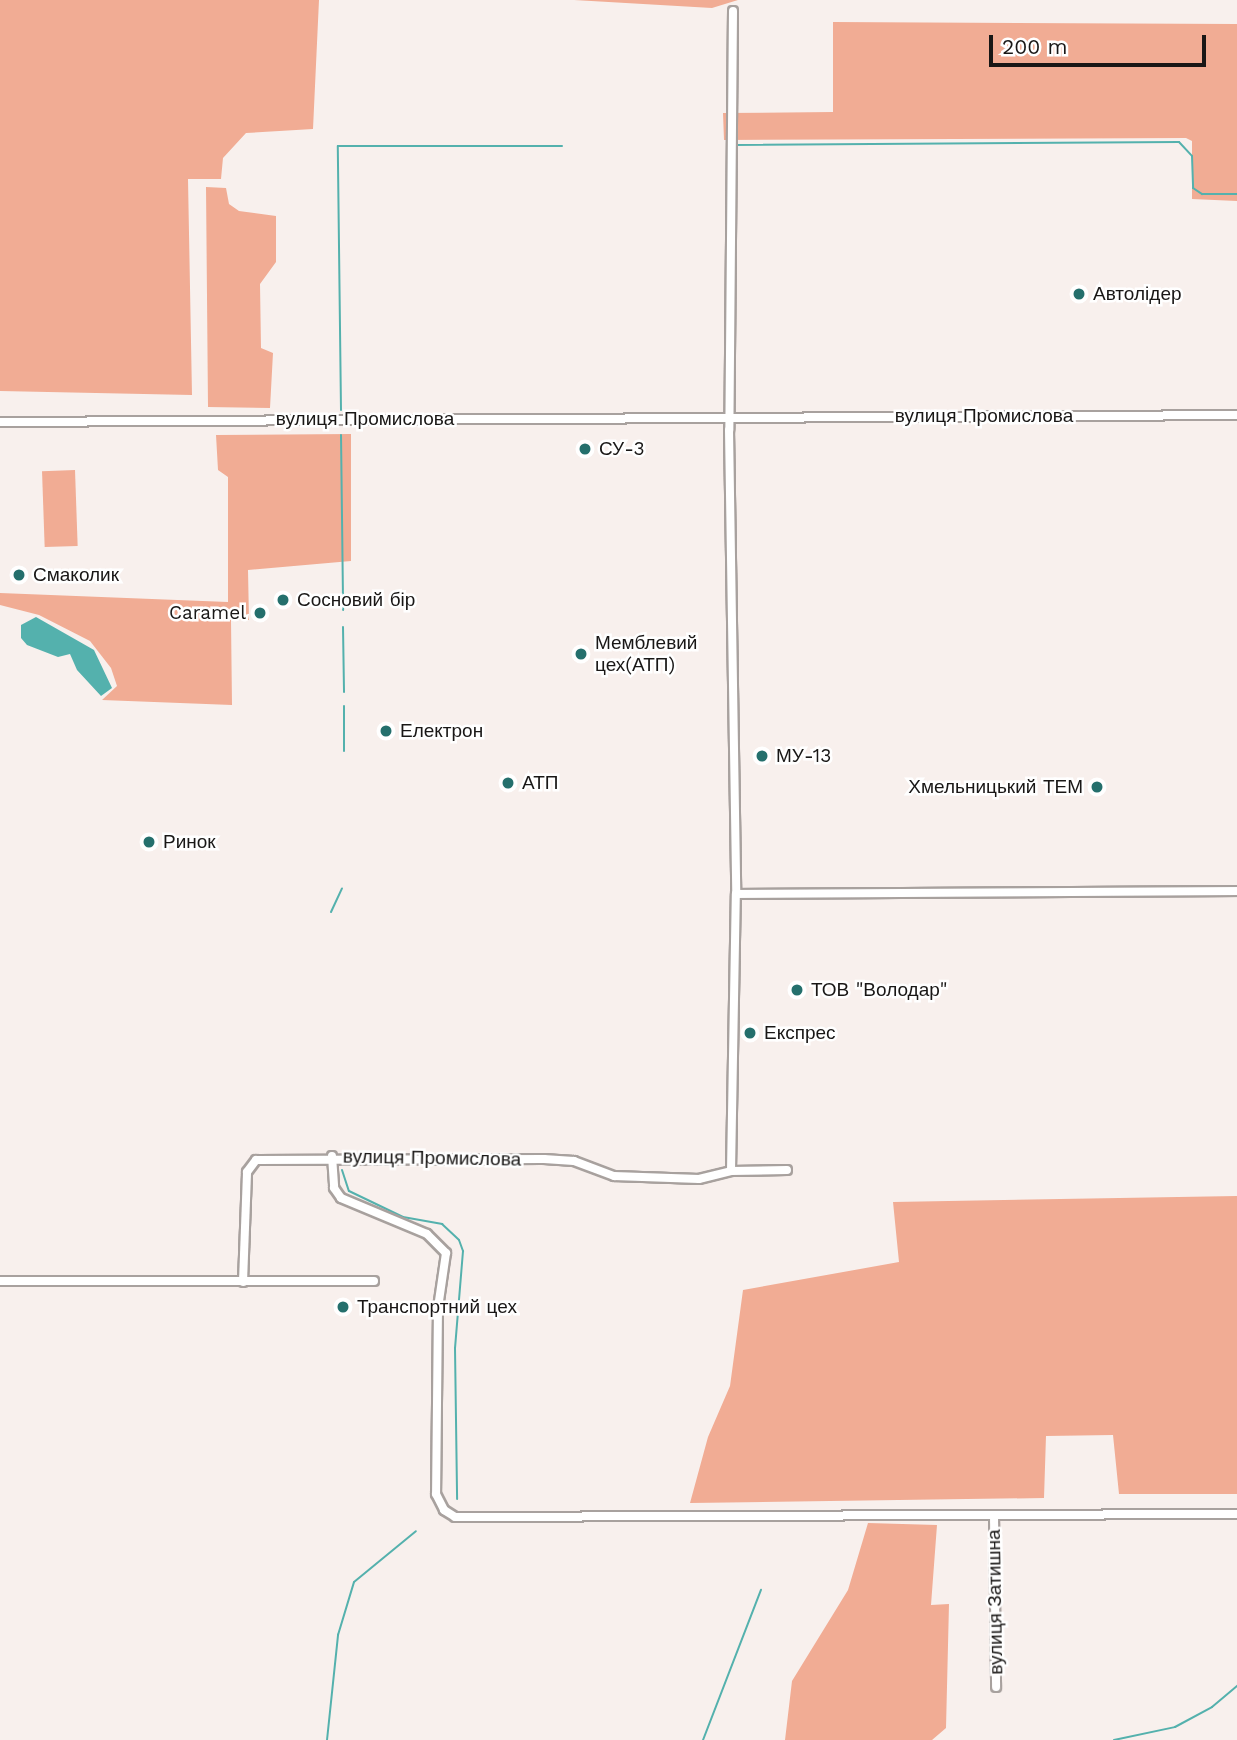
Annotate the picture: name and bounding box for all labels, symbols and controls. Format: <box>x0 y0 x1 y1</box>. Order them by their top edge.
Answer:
scale bar <box>992 21 1209 65</box>
text: 200 m <box>1002 34 1068 59</box>
place label: Автолідер <box>1093 283 1182 305</box>
marker: Автолідер <box>1071 286 1087 302</box>
street label: вулиця Промислова <box>895 405 1073 427</box>
street label: вулиця Промислова <box>276 408 454 430</box>
place label: СУ-3 <box>599 438 645 460</box>
marker: СУ-3 <box>577 441 593 457</box>
place label: Смаколик <box>33 564 119 586</box>
marker: Смаколик <box>11 567 27 583</box>
place label: Сосновий бір <box>297 589 415 611</box>
marker: Сосновий бір <box>275 592 291 608</box>
place label: Caramel <box>169 602 246 624</box>
marker: Caramel <box>252 605 268 621</box>
place label: Мемблевий цех(АТП) <box>595 632 697 676</box>
marker: Мемблевий цех(АТП) <box>573 646 589 662</box>
place label: Електрон <box>400 720 483 742</box>
marker: Електрон <box>378 723 394 739</box>
place label: МУ-13 <box>776 745 831 767</box>
marker: МУ-13 <box>754 748 770 764</box>
place label: АТП <box>522 772 558 794</box>
marker: АТП <box>500 775 516 791</box>
place label: Хмельницький ТЕМ <box>908 776 1083 798</box>
marker: Хмельницький ТЕМ <box>1089 779 1105 795</box>
place label: Ринок <box>163 831 216 853</box>
marker: Ринок <box>141 834 157 850</box>
place label: ТОВ "Володар" <box>811 979 947 1001</box>
marker: ТОВ "Володар" <box>789 982 805 998</box>
place label: Експрес <box>764 1022 836 1044</box>
marker: Експрес <box>742 1025 758 1041</box>
street label: вулиця Промислова <box>343 1145 521 1171</box>
place label: Транспортний цех <box>357 1296 517 1318</box>
marker: Транспортний цех <box>335 1299 351 1315</box>
street label: вулиця Затишна <box>982 1529 1008 1675</box>

